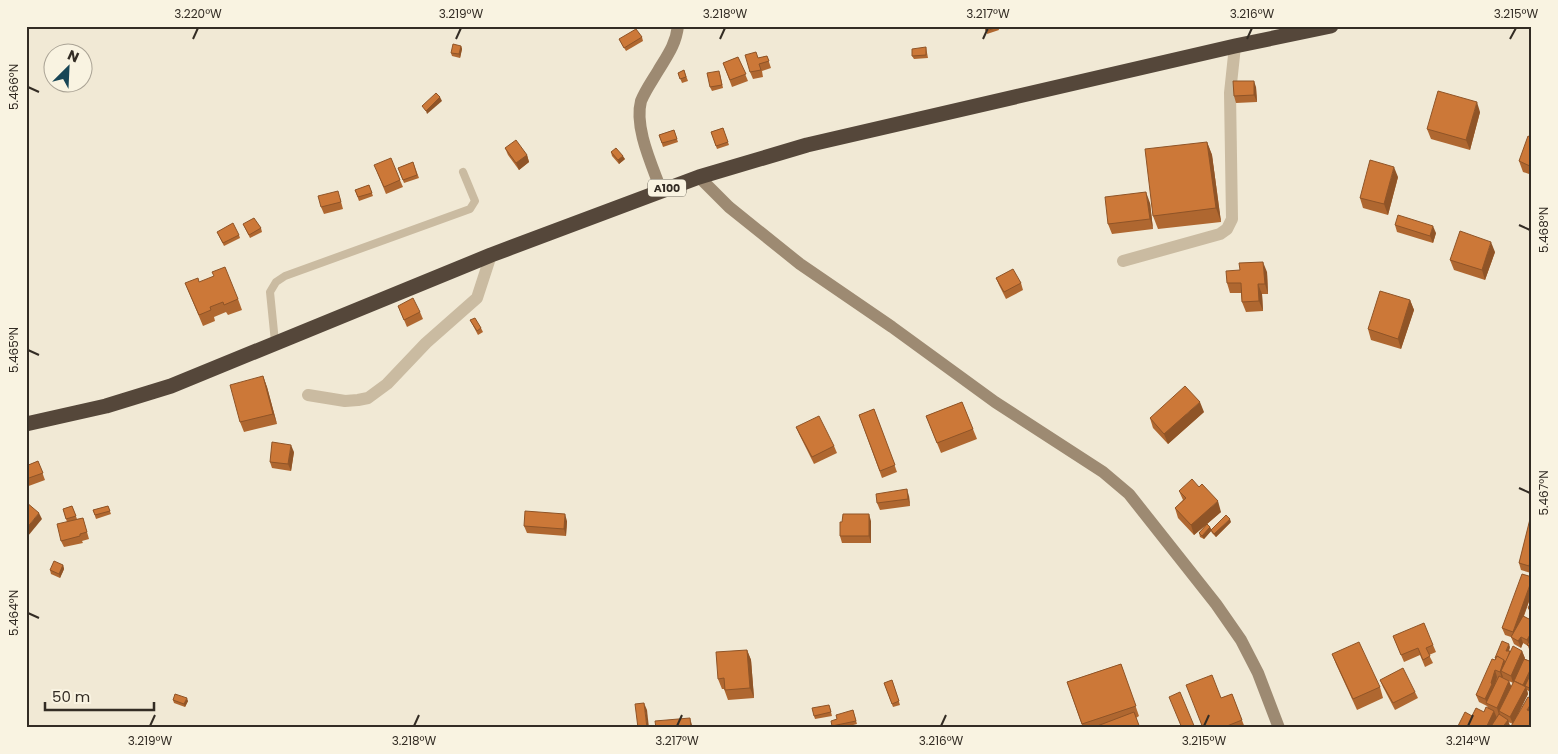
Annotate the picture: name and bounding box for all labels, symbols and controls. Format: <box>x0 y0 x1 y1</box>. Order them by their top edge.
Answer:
text: 3.220°W <box>174 5 222 22</box>
text: 3.219°W <box>439 5 484 22</box>
text: 3.218°W <box>703 5 748 22</box>
text: 3.217°W <box>966 5 1010 22</box>
text: 3.216°W <box>1230 5 1275 22</box>
text: 3.215°W <box>1494 5 1539 22</box>
north arrow <box>42 42 92 92</box>
text: N <box>64 45 82 67</box>
text: 5.466°N <box>5 64 22 110</box>
road number: A100 <box>648 180 686 197</box>
text: 5.468°N <box>1535 207 1552 253</box>
text: 5.465°N <box>5 327 22 373</box>
text: 5.467°N <box>1535 470 1552 516</box>
text: 5.464°N <box>5 590 22 636</box>
scale bar <box>45 679 154 711</box>
text: 50 m <box>52 686 90 707</box>
text: 3.219°W <box>128 732 173 749</box>
text: 3.218°W <box>392 732 437 749</box>
text: 3.217°W <box>655 732 699 749</box>
text: 3.216°W <box>919 732 964 749</box>
text: 3.215°W <box>1182 732 1227 749</box>
text: 3.214°W <box>1446 732 1491 749</box>

